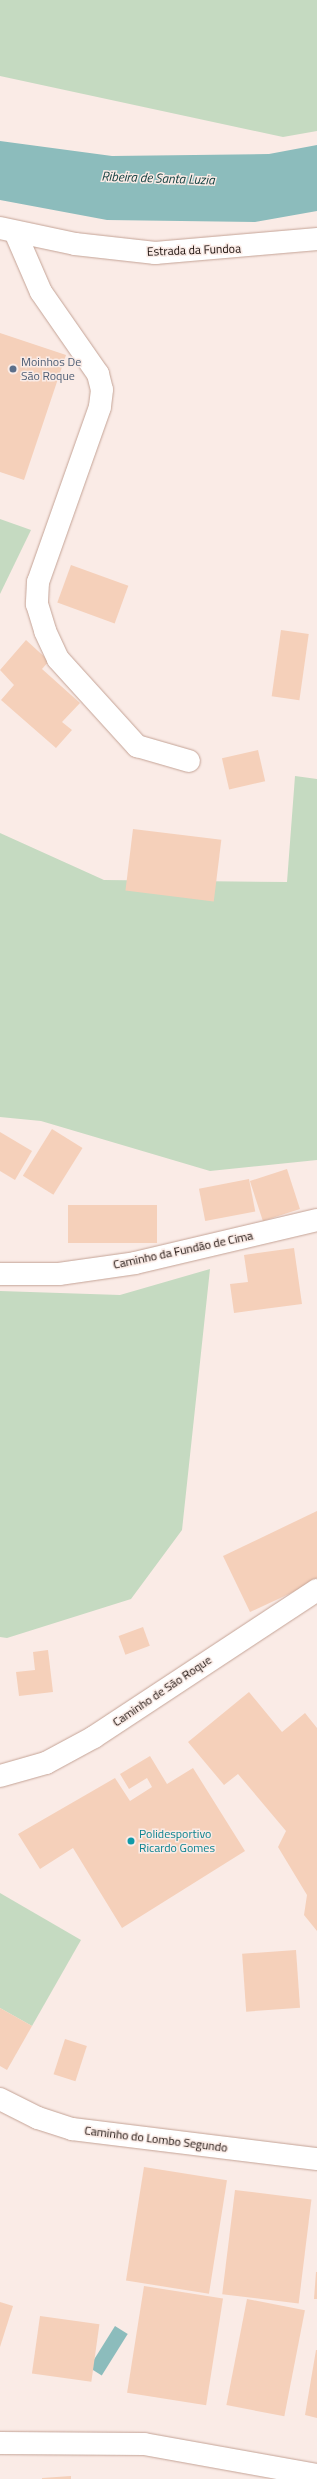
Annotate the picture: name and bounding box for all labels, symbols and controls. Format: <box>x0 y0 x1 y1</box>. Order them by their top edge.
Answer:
water label: Ribeira de Santa Luzia <box>101 168 215 188</box>
street label: Estrada da Fundoa <box>147 241 241 259</box>
place label: Moinhos De São Roque <box>21 355 81 383</box>
marker: Moinhos De São Roque <box>8 364 18 374</box>
street label: Caminho da Fundão de Cima <box>112 1228 254 1272</box>
street label: Caminho de São Roque <box>110 1653 214 1729</box>
place label: Polidesportivo Ricardo Gomes <box>139 1827 215 1855</box>
marker: Polidesportivo Ricardo Gomes <box>126 1836 136 1846</box>
street label: Caminho do Lombo Segundo <box>84 2123 228 2155</box>

